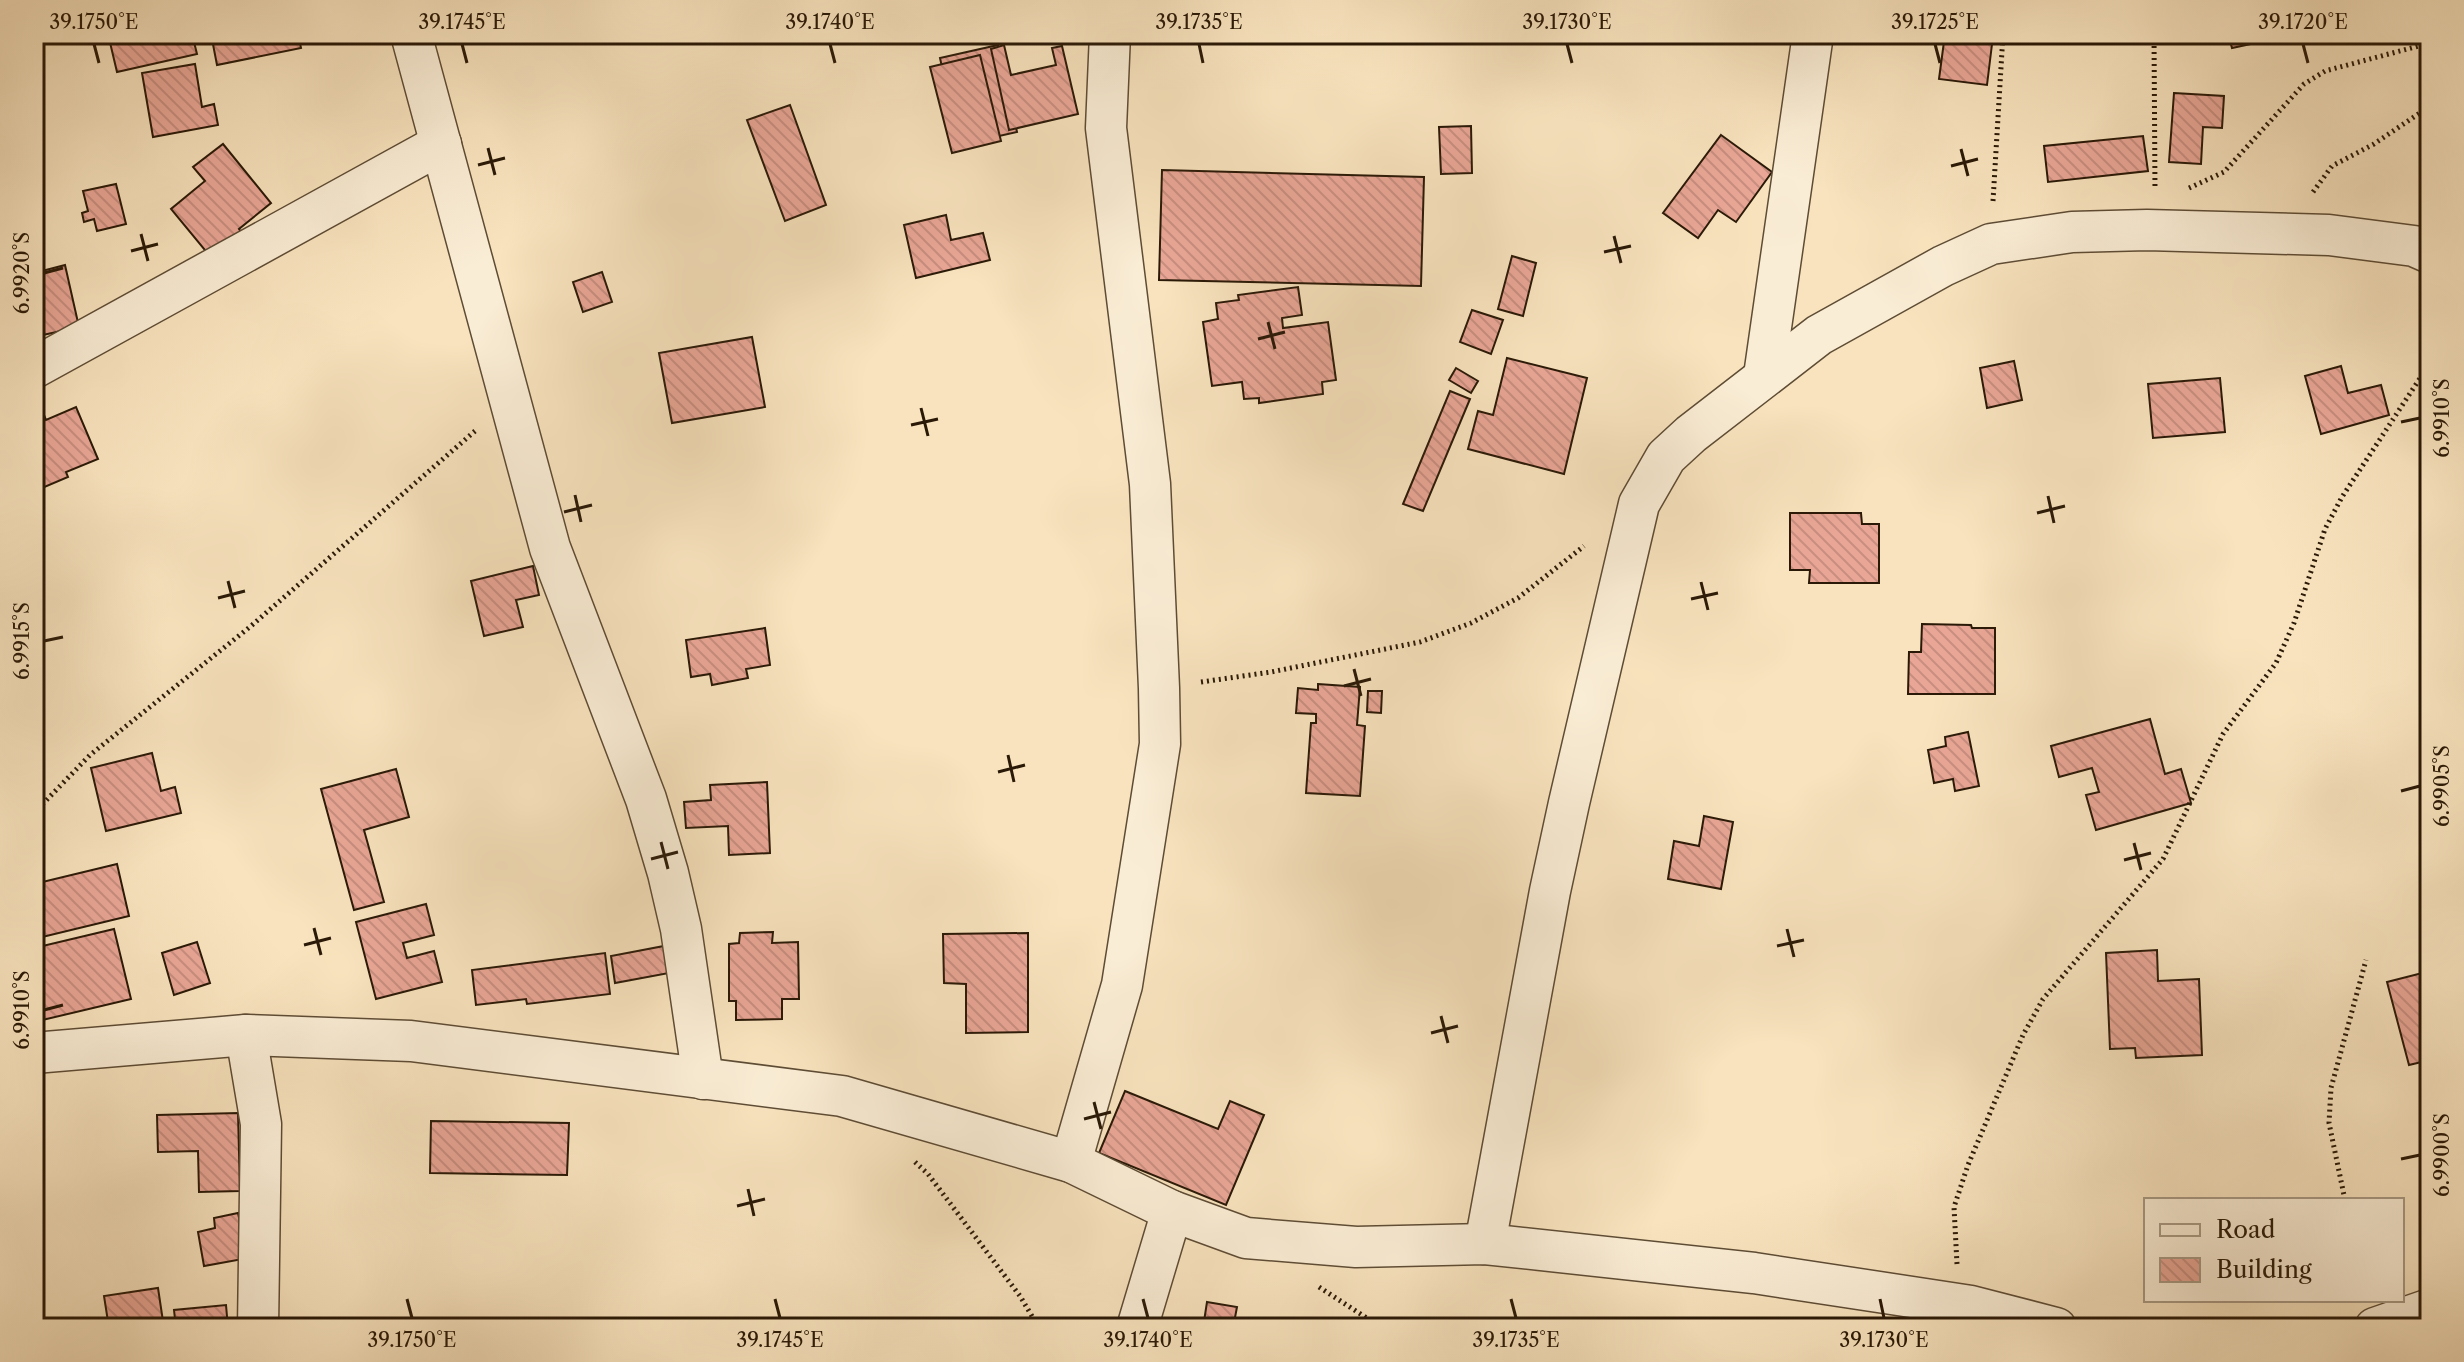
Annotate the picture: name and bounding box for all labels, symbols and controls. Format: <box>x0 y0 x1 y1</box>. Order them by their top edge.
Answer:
text: 39.1750°E <box>49 10 139 34</box>
text: 39.1745°E <box>418 10 506 34</box>
text: 39.1740°E <box>785 10 875 34</box>
text: 39.1735°E <box>1155 10 1243 34</box>
text: 39.1730°E <box>1522 10 1612 34</box>
text: 39.1725°E <box>1891 10 1979 34</box>
text: 39.1720°E <box>2258 10 2348 34</box>
text: 6.9920°S <box>10 232 34 314</box>
text: 6.9910°S <box>2430 378 2454 458</box>
text: 6.9915°S <box>10 602 34 680</box>
text: 6.9905°S <box>2430 745 2454 827</box>
text: 6.9910°S <box>10 970 34 1050</box>
text: 6.9900°S <box>2430 1113 2454 1197</box>
legend <box>2144 1198 2404 1302</box>
text: Road <box>2216 1215 2276 1244</box>
text: Building <box>2216 1255 2312 1284</box>
text: 39.1750°E <box>367 1328 457 1352</box>
text: 39.1745°E <box>736 1328 824 1352</box>
text: 39.1740°E <box>1103 1328 1193 1352</box>
text: 39.1735°E <box>1472 1328 1560 1352</box>
text: 39.1730°E <box>1839 1328 1929 1352</box>

